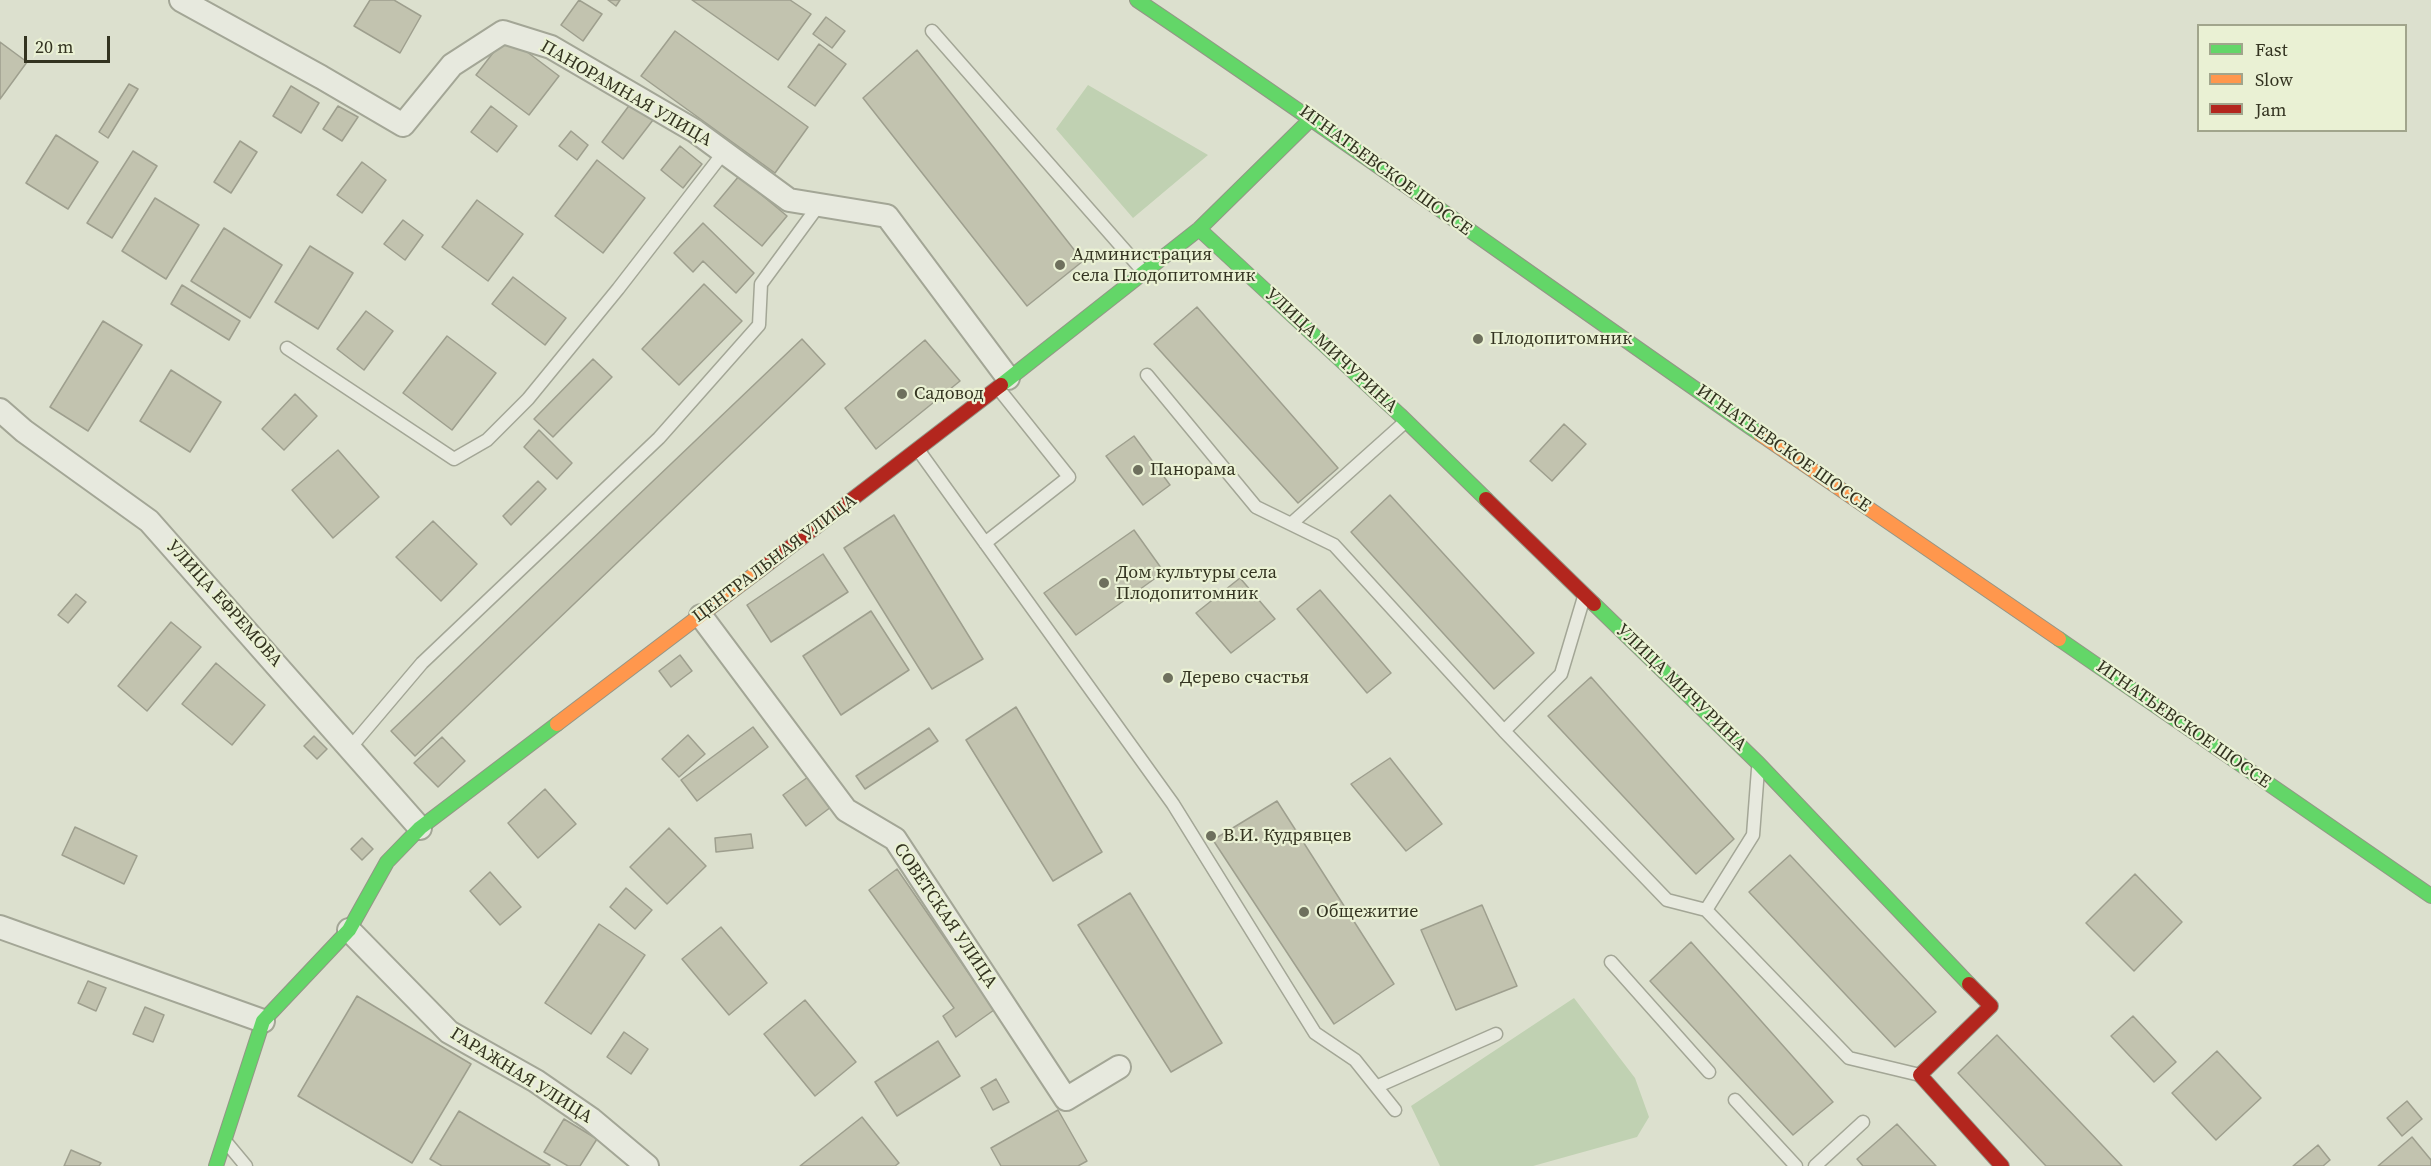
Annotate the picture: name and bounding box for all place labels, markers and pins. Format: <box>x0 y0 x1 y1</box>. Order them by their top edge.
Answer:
place label: Администрация села Плодопитомник <box>1072 244 1256 286</box>
marker: Администрация села Плодопитомник <box>1053 258 1067 272</box>
place label: Плодопитомник <box>1490 328 1632 350</box>
marker: Плодопитомник <box>1471 332 1485 346</box>
place label: Садовод <box>914 383 984 405</box>
marker: Садовод <box>895 387 909 401</box>
place label: Панорама <box>1150 459 1236 481</box>
marker: Панорама <box>1131 463 1145 477</box>
place label: Дом культуры села Плодопитомник <box>1116 562 1277 604</box>
marker: Дом культуры села Плодопитомник <box>1097 576 1111 590</box>
place label: Дерево счастья <box>1180 667 1309 689</box>
marker: Дерево счастья <box>1161 671 1175 685</box>
place label: В.И. Кудрявцев <box>1223 825 1351 847</box>
marker: В.И. Кудрявцев <box>1204 829 1218 843</box>
place label: Общежитие <box>1316 901 1418 923</box>
marker: Общежитие <box>1297 905 1311 919</box>

